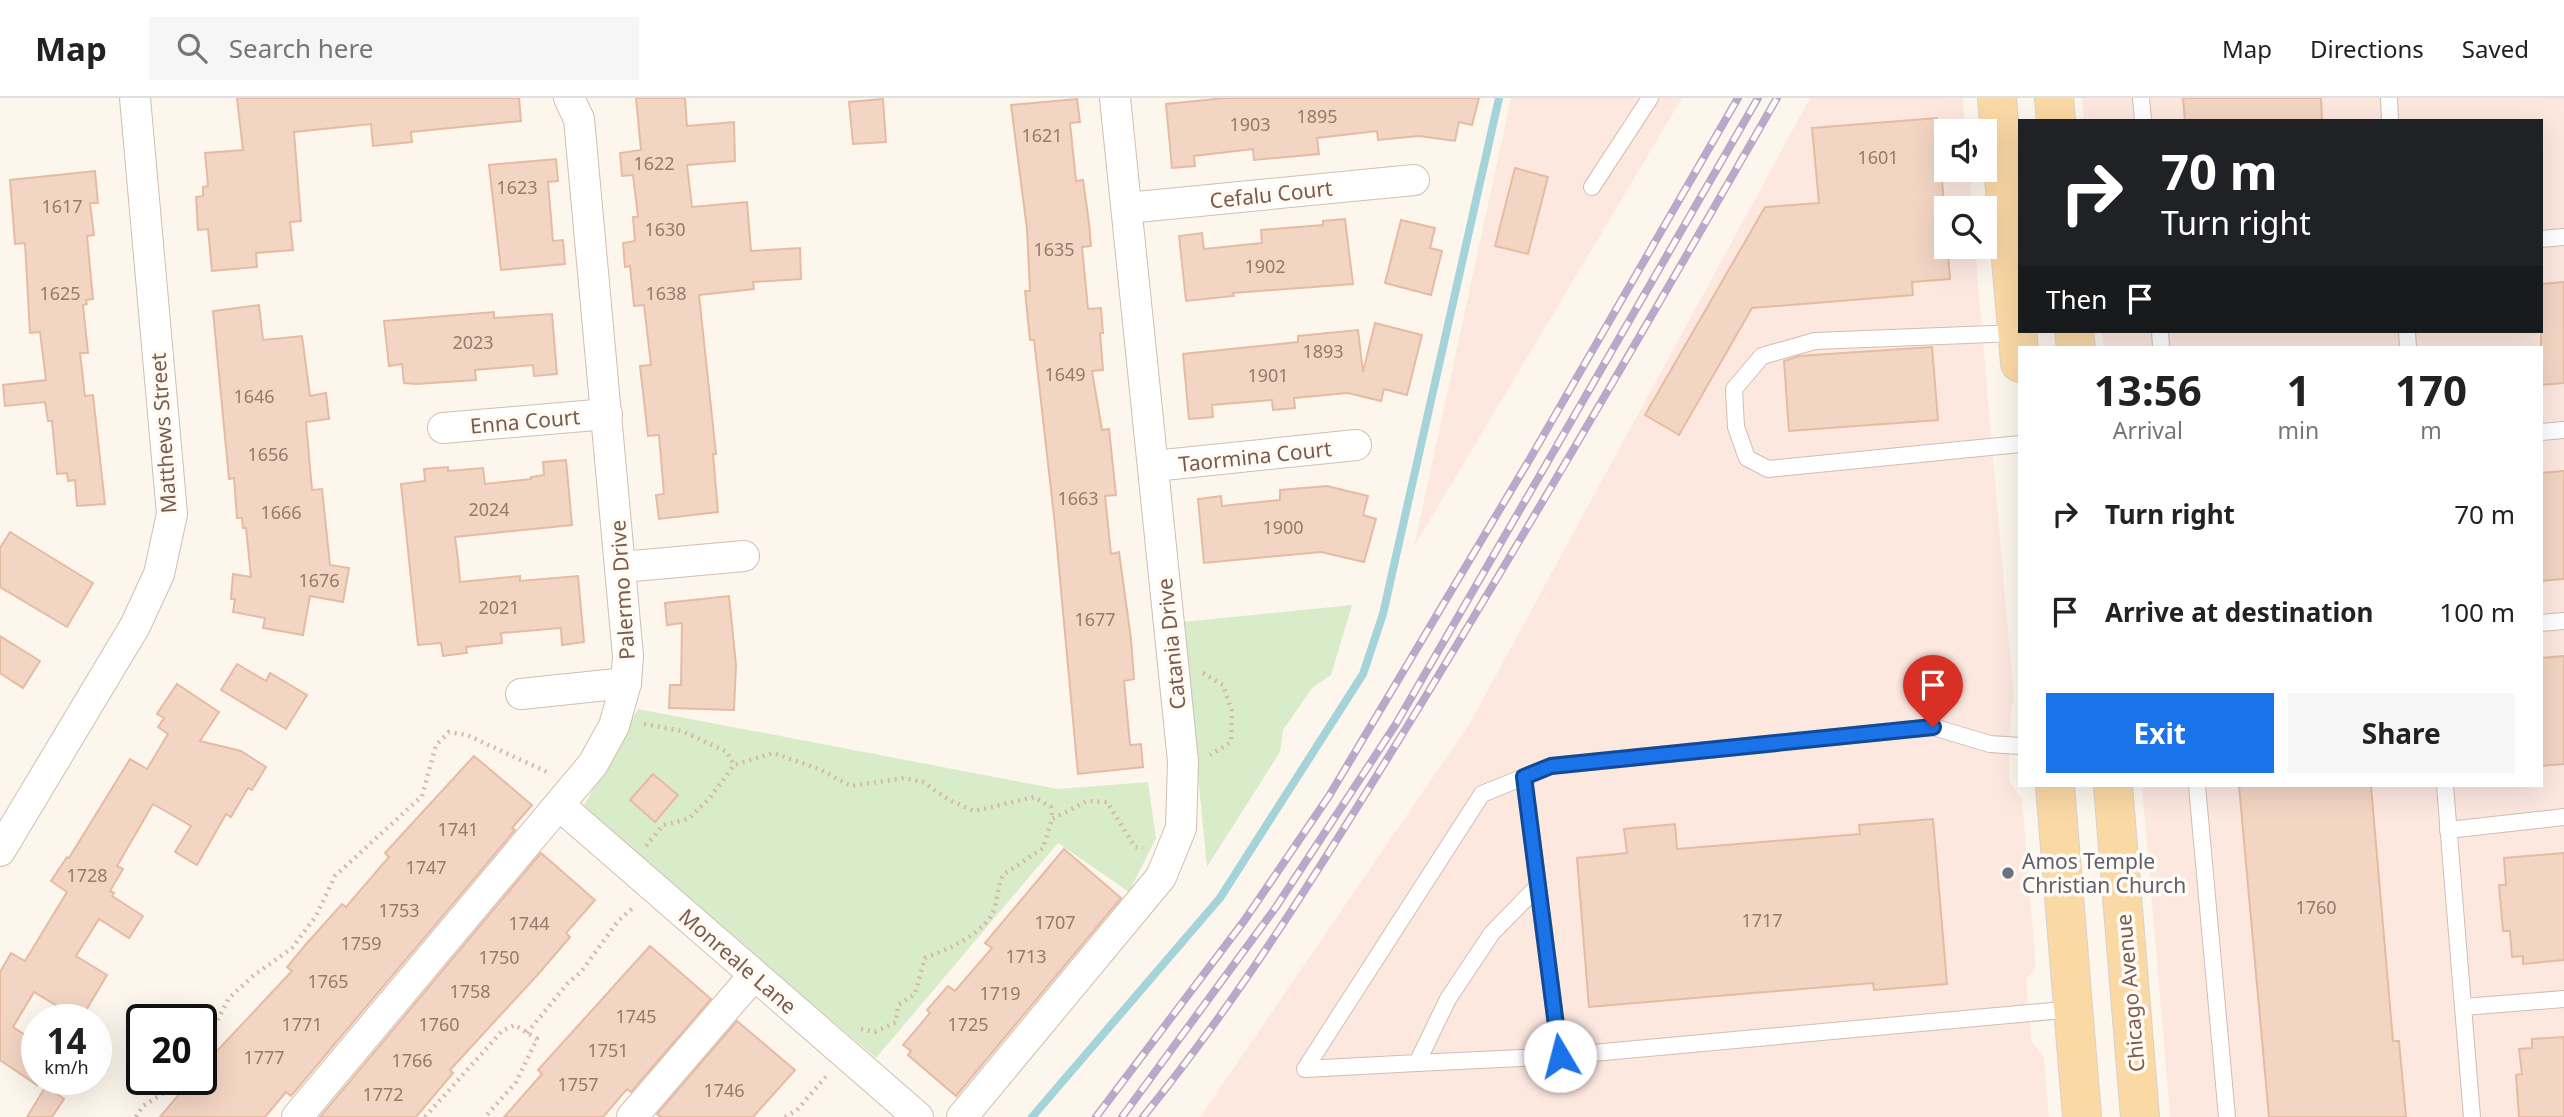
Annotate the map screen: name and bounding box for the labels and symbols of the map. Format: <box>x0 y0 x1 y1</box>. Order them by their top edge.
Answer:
house number: 1895 <box>1296 104 1338 128</box>
house number: 1903 <box>1229 112 1271 136</box>
house number: 1621 <box>1021 123 1063 147</box>
house number: 1601 <box>1857 145 1899 169</box>
house number: 1622 <box>633 151 675 175</box>
street label: Cefalu Court <box>1208 174 1334 214</box>
house number: 1623 <box>496 175 538 199</box>
house number: 1617 <box>41 194 83 218</box>
house number: 1630 <box>644 217 686 241</box>
house number: 1635 <box>1033 237 1075 261</box>
house number: 1902 <box>1244 254 1286 278</box>
house number: 1625 <box>39 281 81 305</box>
house number: 1638 <box>645 281 687 305</box>
house number: 2023 <box>452 330 494 354</box>
house number: 1893 <box>1302 339 1344 363</box>
street label: Matthews Street <box>143 351 183 514</box>
house number: 1649 <box>1044 362 1086 386</box>
house number: 1901 <box>1247 363 1289 387</box>
house number: 1646 <box>233 384 275 408</box>
street label: Enna Court <box>469 402 581 440</box>
street label: Taormina Court <box>1177 434 1333 478</box>
house number: 1656 <box>247 442 289 466</box>
house number: 1663 <box>1057 486 1099 510</box>
house number: 2024 <box>468 497 510 521</box>
house number: 1666 <box>260 500 302 524</box>
house number: 1900 <box>1262 515 1304 539</box>
street label: Palermo Drive <box>603 519 641 661</box>
house number: 1676 <box>298 568 340 592</box>
street label: Catania Drive <box>1150 577 1192 711</box>
house number: 2021 <box>478 595 520 619</box>
house number: 1677 <box>1074 607 1116 631</box>
pin <box>1903 655 1963 727</box>
house number: 1741 <box>437 817 479 841</box>
place label: Amos Temple Christian Church <box>2022 847 2186 899</box>
house number: 1747 <box>405 855 447 879</box>
house number: 1728 <box>66 863 108 887</box>
marker: Amos Temple Christian Church <box>2000 865 2016 881</box>
house number: 1760 <box>2295 895 2337 919</box>
house number: 1753 <box>378 898 420 922</box>
street label: Monreale Lane <box>673 902 803 1020</box>
house number: 1717 <box>1741 908 1783 932</box>
house number: 1707 <box>1034 910 1076 934</box>
house number: 1744 <box>508 911 550 935</box>
street label: Chicago Avenue <box>2109 913 2151 1073</box>
house number: 1759 <box>340 931 382 955</box>
house number: 1713 <box>1005 944 1047 968</box>
house number: 1750 <box>478 945 520 969</box>
house number: 1765 <box>307 969 349 993</box>
house number: 1758 <box>449 979 491 1003</box>
house number: 1719 <box>979 981 1021 1005</box>
speed limit sign: 20 <box>126 1004 217 1095</box>
house number: 1745 <box>615 1004 657 1028</box>
house number: 1771 <box>281 1012 323 1036</box>
house number: 1760 <box>418 1012 460 1036</box>
house number: 1725 <box>947 1012 989 1036</box>
position arrow <box>1523 1019 1597 1093</box>
house number: 1751 <box>587 1038 629 1062</box>
house number: 1777 <box>243 1045 285 1069</box>
house number: 1766 <box>391 1048 433 1072</box>
house number: 1757 <box>557 1072 599 1096</box>
house number: 1746 <box>703 1078 745 1102</box>
house number: 1772 <box>362 1082 404 1106</box>

